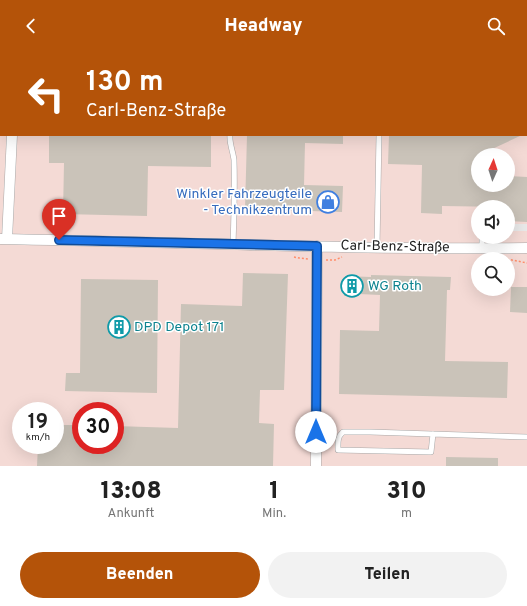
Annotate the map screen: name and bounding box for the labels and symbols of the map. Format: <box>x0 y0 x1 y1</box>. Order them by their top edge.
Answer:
north arrow <box>471 148 515 192</box>
place label: Winkler Fahrzeugteile - Technikzentrum <box>176 186 312 219</box>
shop icon: Winkler Fahrzeugteile - Technikzentrum <box>315 189 341 215</box>
pin <box>42 199 76 240</box>
street label: Carl-Benz-Straße <box>340 238 450 256</box>
building icon: WG Roth <box>339 273 365 299</box>
place label: WG Roth <box>368 278 422 295</box>
building icon: DPD Depot 171 <box>106 314 132 340</box>
place label: DPD Depot 171 <box>134 319 225 336</box>
speed limit sign: 30 <box>72 402 124 454</box>
position arrow <box>295 411 337 453</box>

